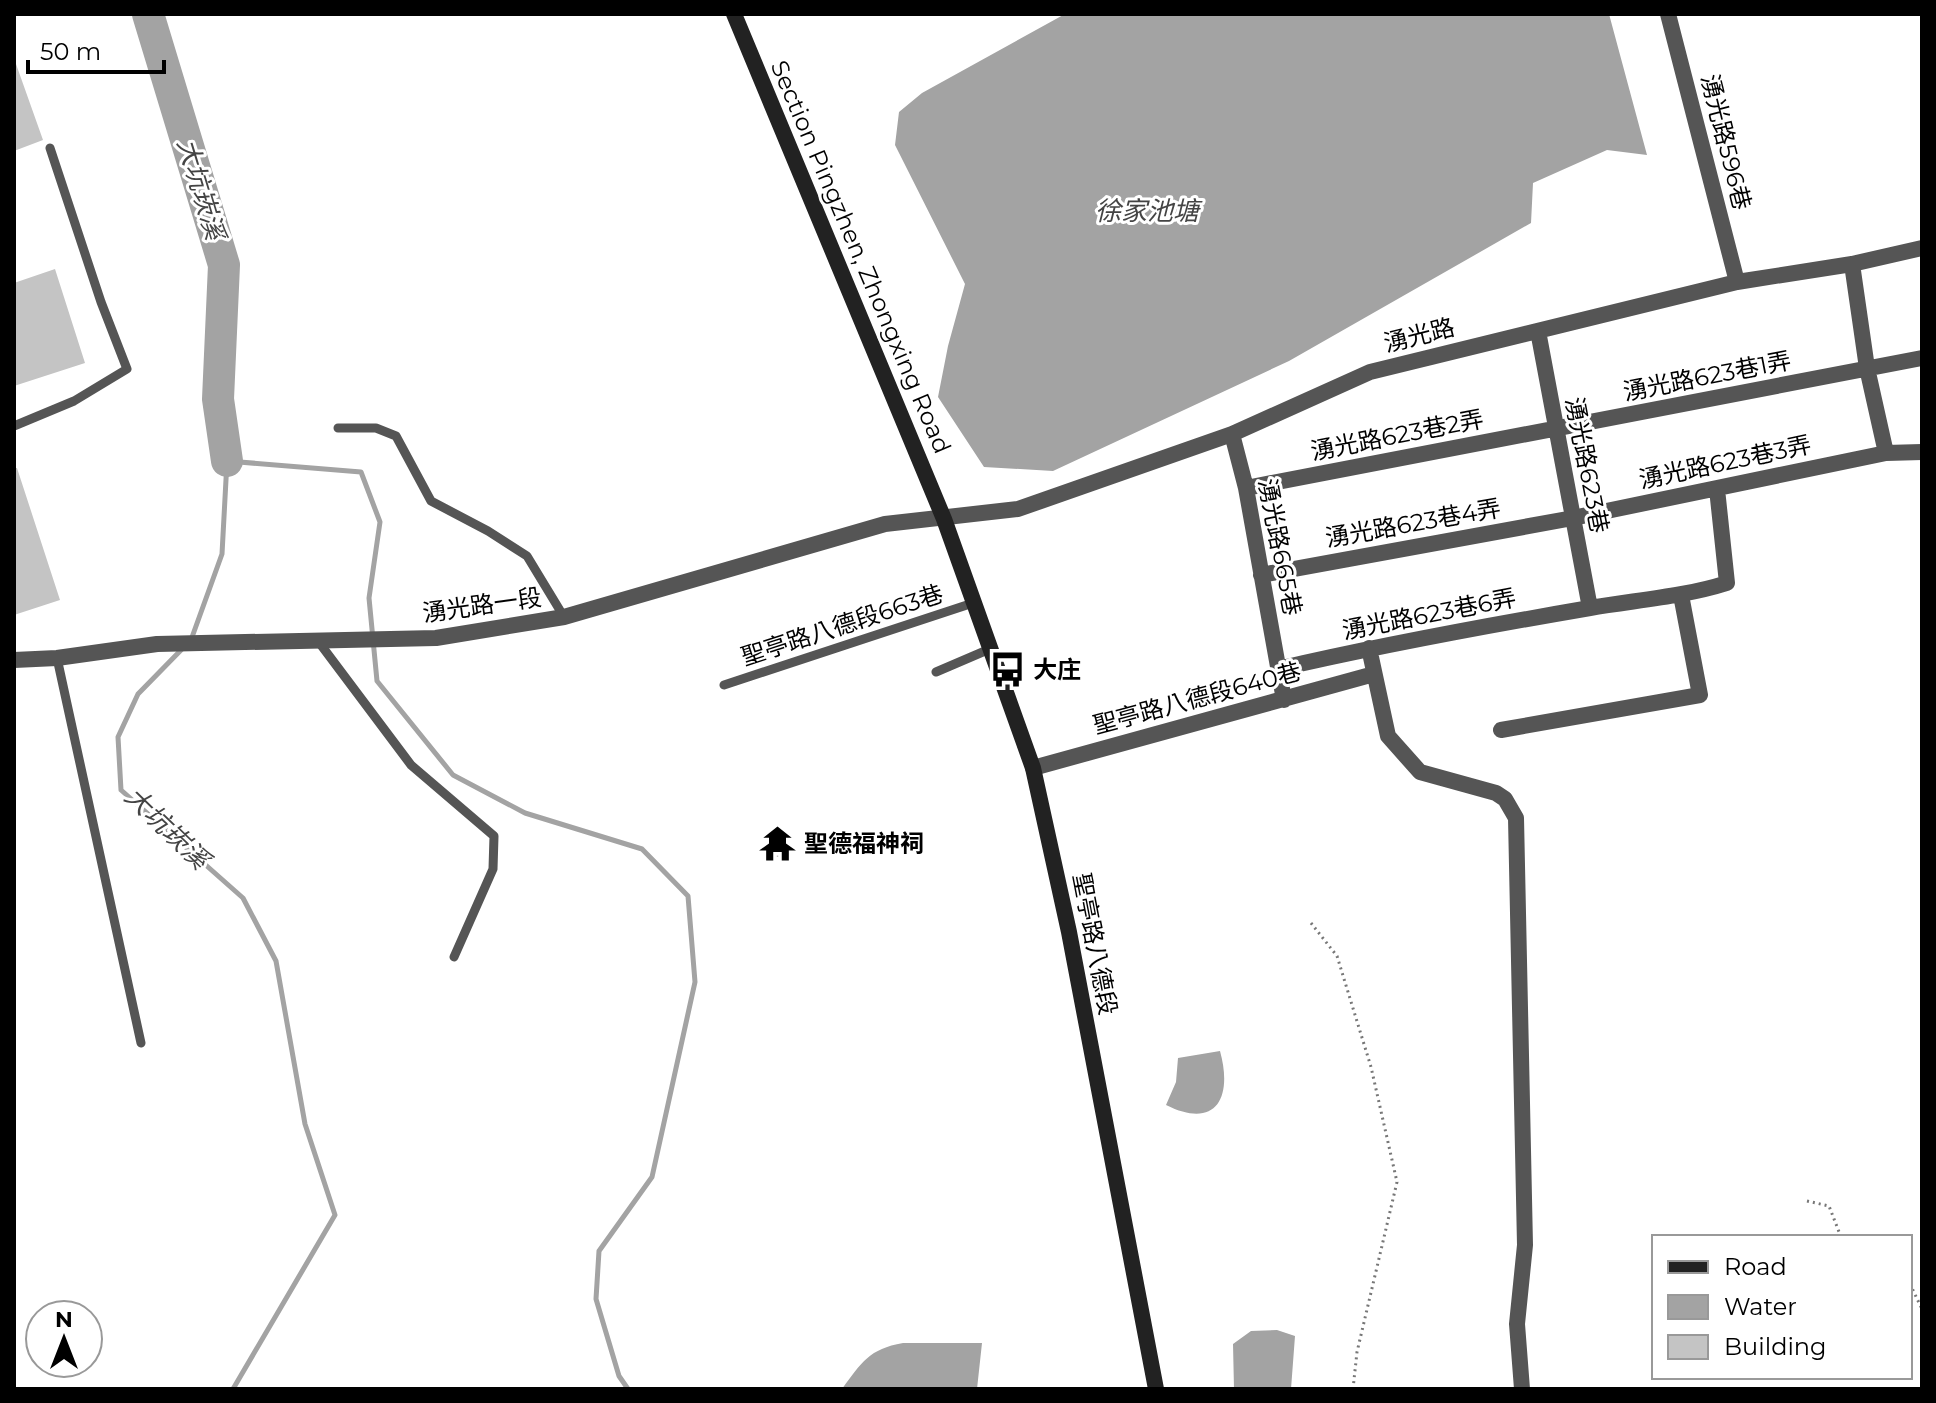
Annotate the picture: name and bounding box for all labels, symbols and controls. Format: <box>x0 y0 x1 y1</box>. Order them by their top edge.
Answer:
scale bar <box>28 24 164 74</box>
text: 50 m <box>40 37 101 66</box>
street label: Section Pingzhen, Zhongxing Road <box>765 56 957 458</box>
street label: 湧光路596巷 <box>1695 71 1757 213</box>
water label: 大坑崁溪 <box>170 135 233 247</box>
water label: 徐家池塘 <box>1095 195 1203 227</box>
street label: 湧光路 <box>1381 312 1457 358</box>
street label: 湧光路623巷1弄 <box>1621 346 1793 406</box>
street label: 湧光路623巷 <box>1560 395 1614 535</box>
street label: 湧光路623巷2弄 <box>1308 404 1486 466</box>
street label: 湧光路623巷3弄 <box>1636 430 1814 494</box>
street label: 湧光路665巷 <box>1253 476 1307 618</box>
street label: 湧光路623巷4弄 <box>1323 493 1503 553</box>
street label: 聖亭路八德段663巷 <box>737 579 947 671</box>
street label: 湧光路一段 <box>421 582 543 628</box>
street label: 湧光路623巷6弄 <box>1340 583 1518 645</box>
bus stop icon: 大庄 <box>988 650 1026 688</box>
place label: 大庄 <box>1033 655 1081 684</box>
street label: 聖亭路八德段640巷 <box>1090 656 1304 740</box>
water label: 大坑崁溪 <box>118 780 218 878</box>
temple icon: 聖德福神祠 <box>759 824 797 862</box>
place label: 聖德福神祠 <box>804 829 924 858</box>
street label: 聖亭路八德段 <box>1067 871 1123 1017</box>
legend <box>1652 1235 1912 1379</box>
text: Road <box>1724 1252 1787 1281</box>
text: Water <box>1724 1292 1797 1321</box>
north arrow <box>24 1299 104 1379</box>
text: N <box>55 1306 73 1333</box>
text: Building <box>1724 1332 1827 1361</box>

